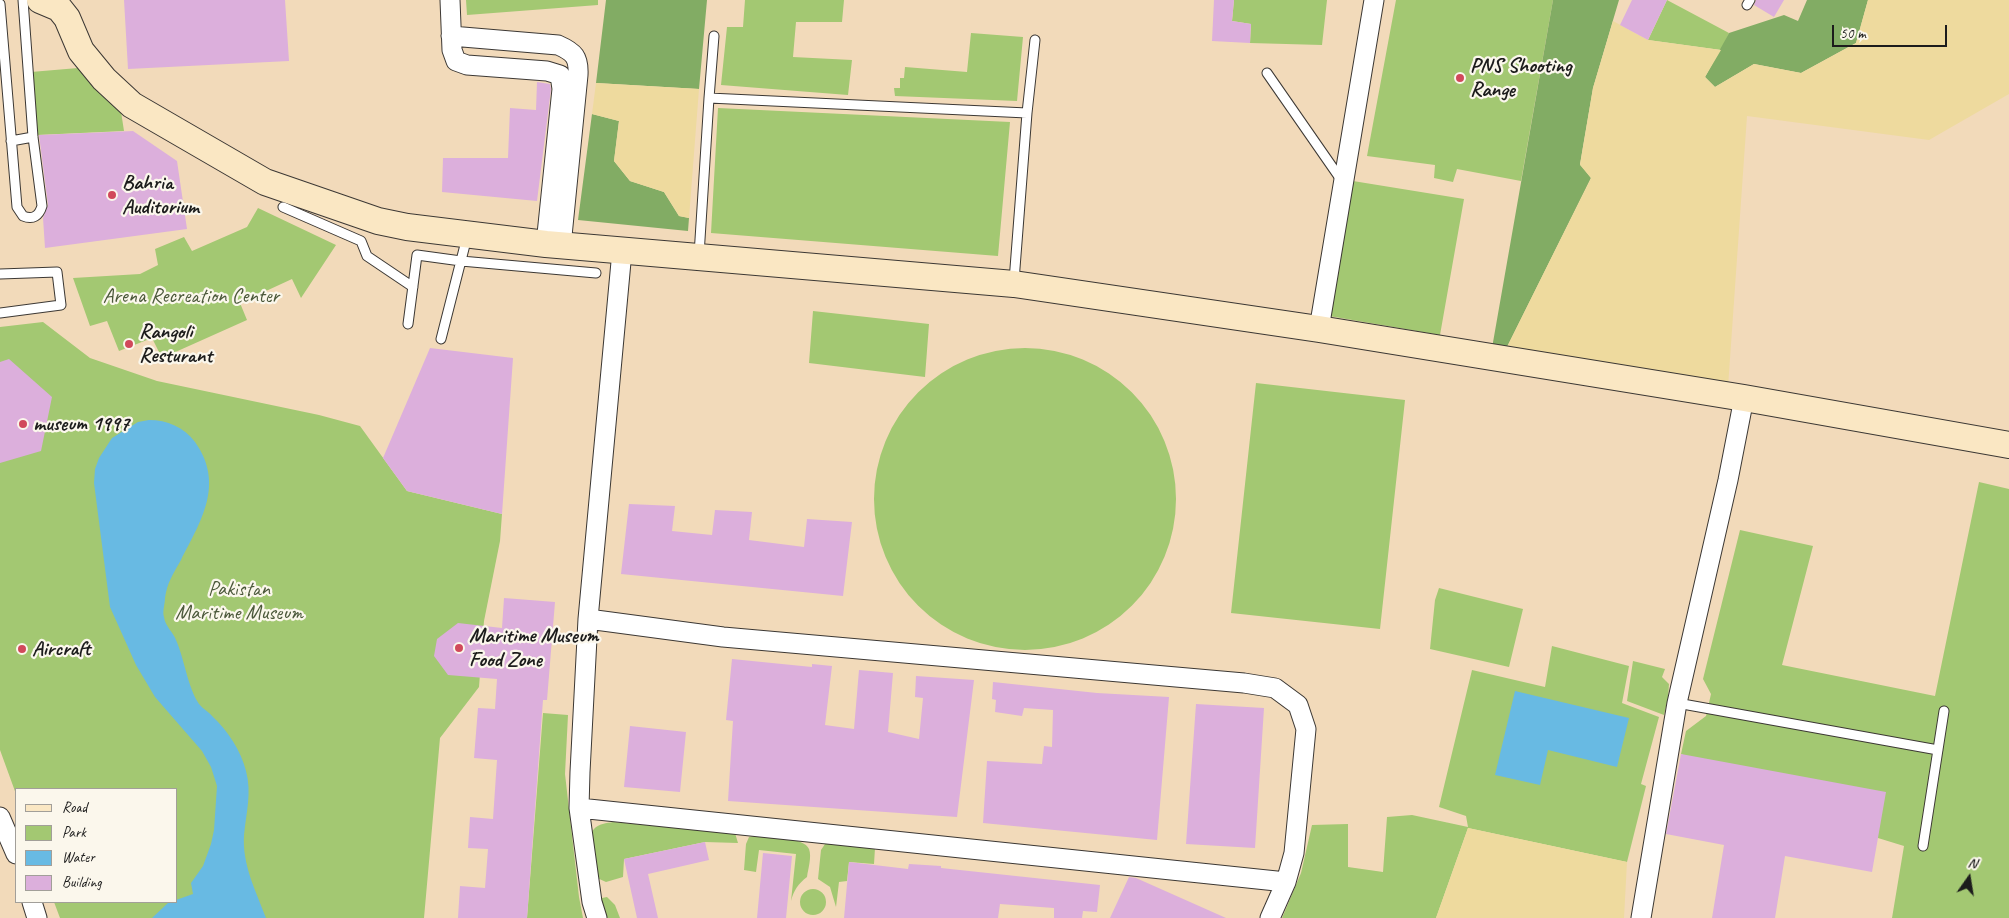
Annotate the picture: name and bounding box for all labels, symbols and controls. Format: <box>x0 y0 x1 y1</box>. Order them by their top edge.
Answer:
scale bar <box>1834 15 1949 47</box>
text: 50 m <box>1840 24 1866 43</box>
place label: PNS Shooting Range <box>1470 53 1572 103</box>
marker: PNS Shooting Range <box>1454 72 1466 84</box>
place label: Bahria Auditorium <box>122 170 199 220</box>
marker: Bahria Auditorium <box>106 189 118 201</box>
park label: Arena Recreation Center <box>103 283 279 309</box>
place label: Rangoli Resturant <box>139 319 212 369</box>
marker: Rangoli Resturant <box>123 338 135 350</box>
place label: museum 1997 <box>33 411 129 437</box>
marker: museum 1997 <box>17 418 29 430</box>
park label: Pakistan Maritime Museum <box>175 576 303 626</box>
place label: Maritime Museum Food Zone <box>469 623 598 673</box>
place label: Aircraft <box>32 636 90 662</box>
marker: Maritime Museum Food Zone <box>453 642 465 654</box>
marker: Aircraft <box>16 643 28 655</box>
legend <box>15 788 178 903</box>
text: Road <box>62 798 87 817</box>
text: Park <box>62 823 86 842</box>
text: Water <box>62 848 95 867</box>
north arrow <box>1944 853 1994 903</box>
text: N <box>1966 854 1979 872</box>
text: Building <box>62 873 101 892</box>

